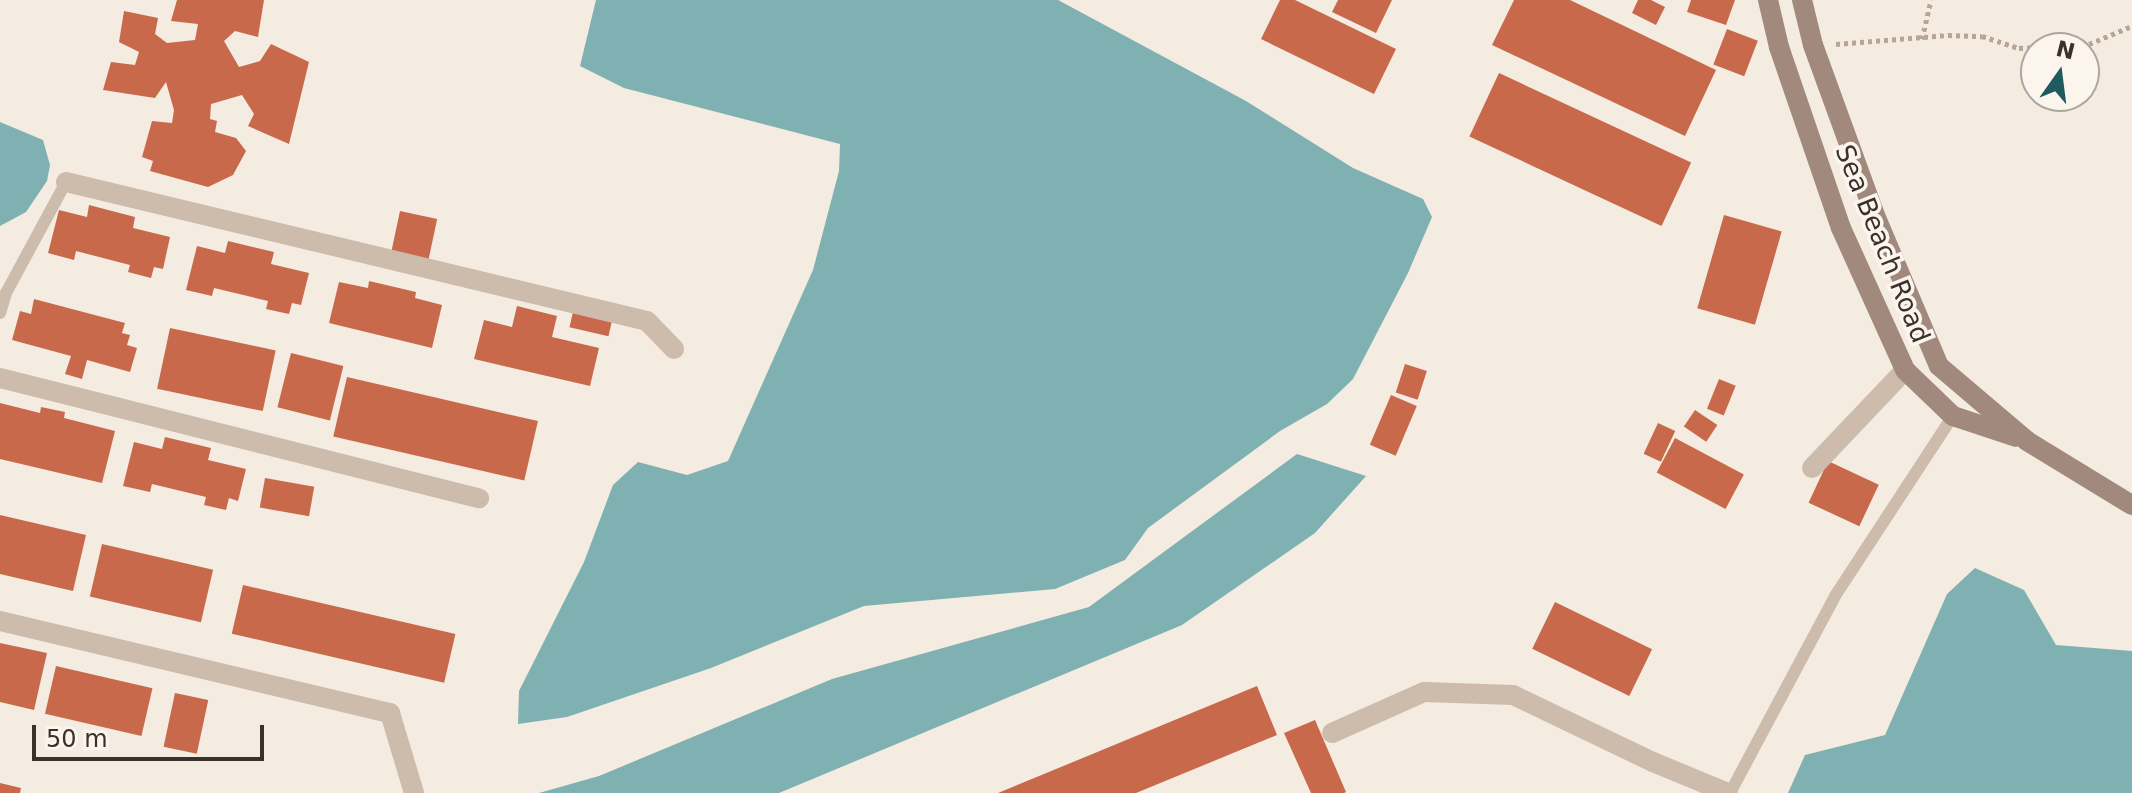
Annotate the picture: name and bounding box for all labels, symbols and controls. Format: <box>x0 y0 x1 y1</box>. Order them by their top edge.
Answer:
north arrow <box>2020 32 2100 112</box>
text: N <box>2053 36 2077 65</box>
street label: Sea Beach Road <box>1828 140 1936 348</box>
scale bar <box>36 709 268 759</box>
text: 50 m <box>46 725 108 753</box>

